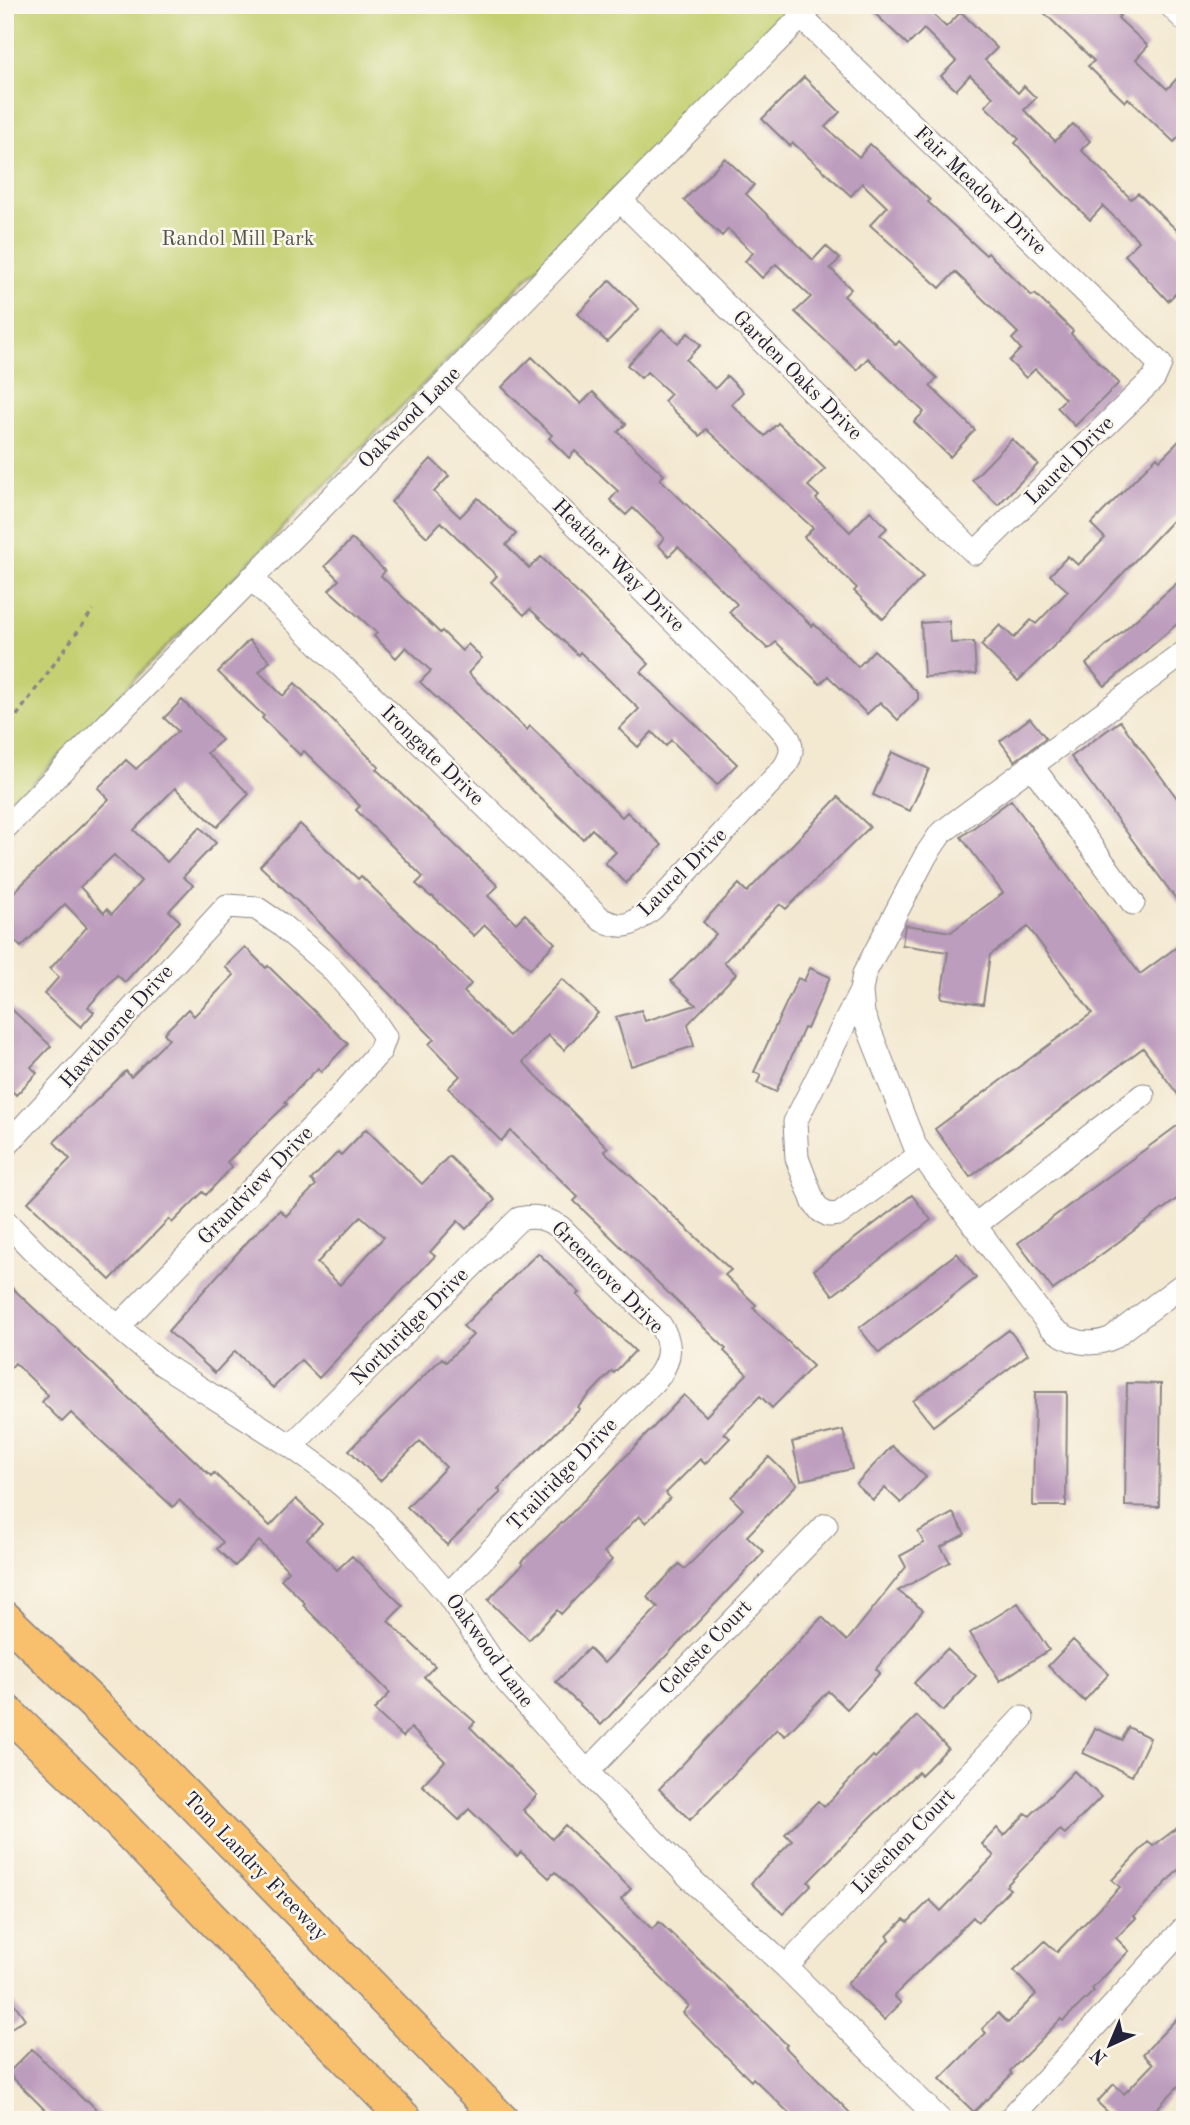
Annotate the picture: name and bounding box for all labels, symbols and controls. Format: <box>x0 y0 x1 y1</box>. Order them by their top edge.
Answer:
street label: Fair Meadow Drive <box>910 123 1050 259</box>
park label: Randol Mill Park <box>161 229 315 250</box>
street label: Garden Oaks Drive <box>728 307 866 445</box>
street label: Oakwood Lane <box>355 363 465 473</box>
street label: Laurel Drive <box>1022 413 1118 509</box>
street label: Heather Way Drive <box>548 496 688 636</box>
street label: Irongate Drive <box>377 702 487 810</box>
street label: Laurel Drive <box>635 825 731 921</box>
street label: Hawthorne Drive <box>56 961 178 1093</box>
street label: Grandview Drive <box>194 1123 318 1249</box>
street label: Greencove Drive <box>547 1218 667 1338</box>
street label: Northridge Drive <box>347 1264 473 1390</box>
street label: Trailridge Drive <box>504 1415 622 1535</box>
street label: Oakwood Lane <box>441 1590 537 1712</box>
street label: Celeste Court <box>656 1597 756 1699</box>
street label: Lieschen Court <box>849 1785 959 1899</box>
street label: Tom Landry Freeway <box>179 1789 331 1945</box>
north arrow <box>1074 2010 1144 2080</box>
text: N <box>1088 2043 1112 2067</box>

